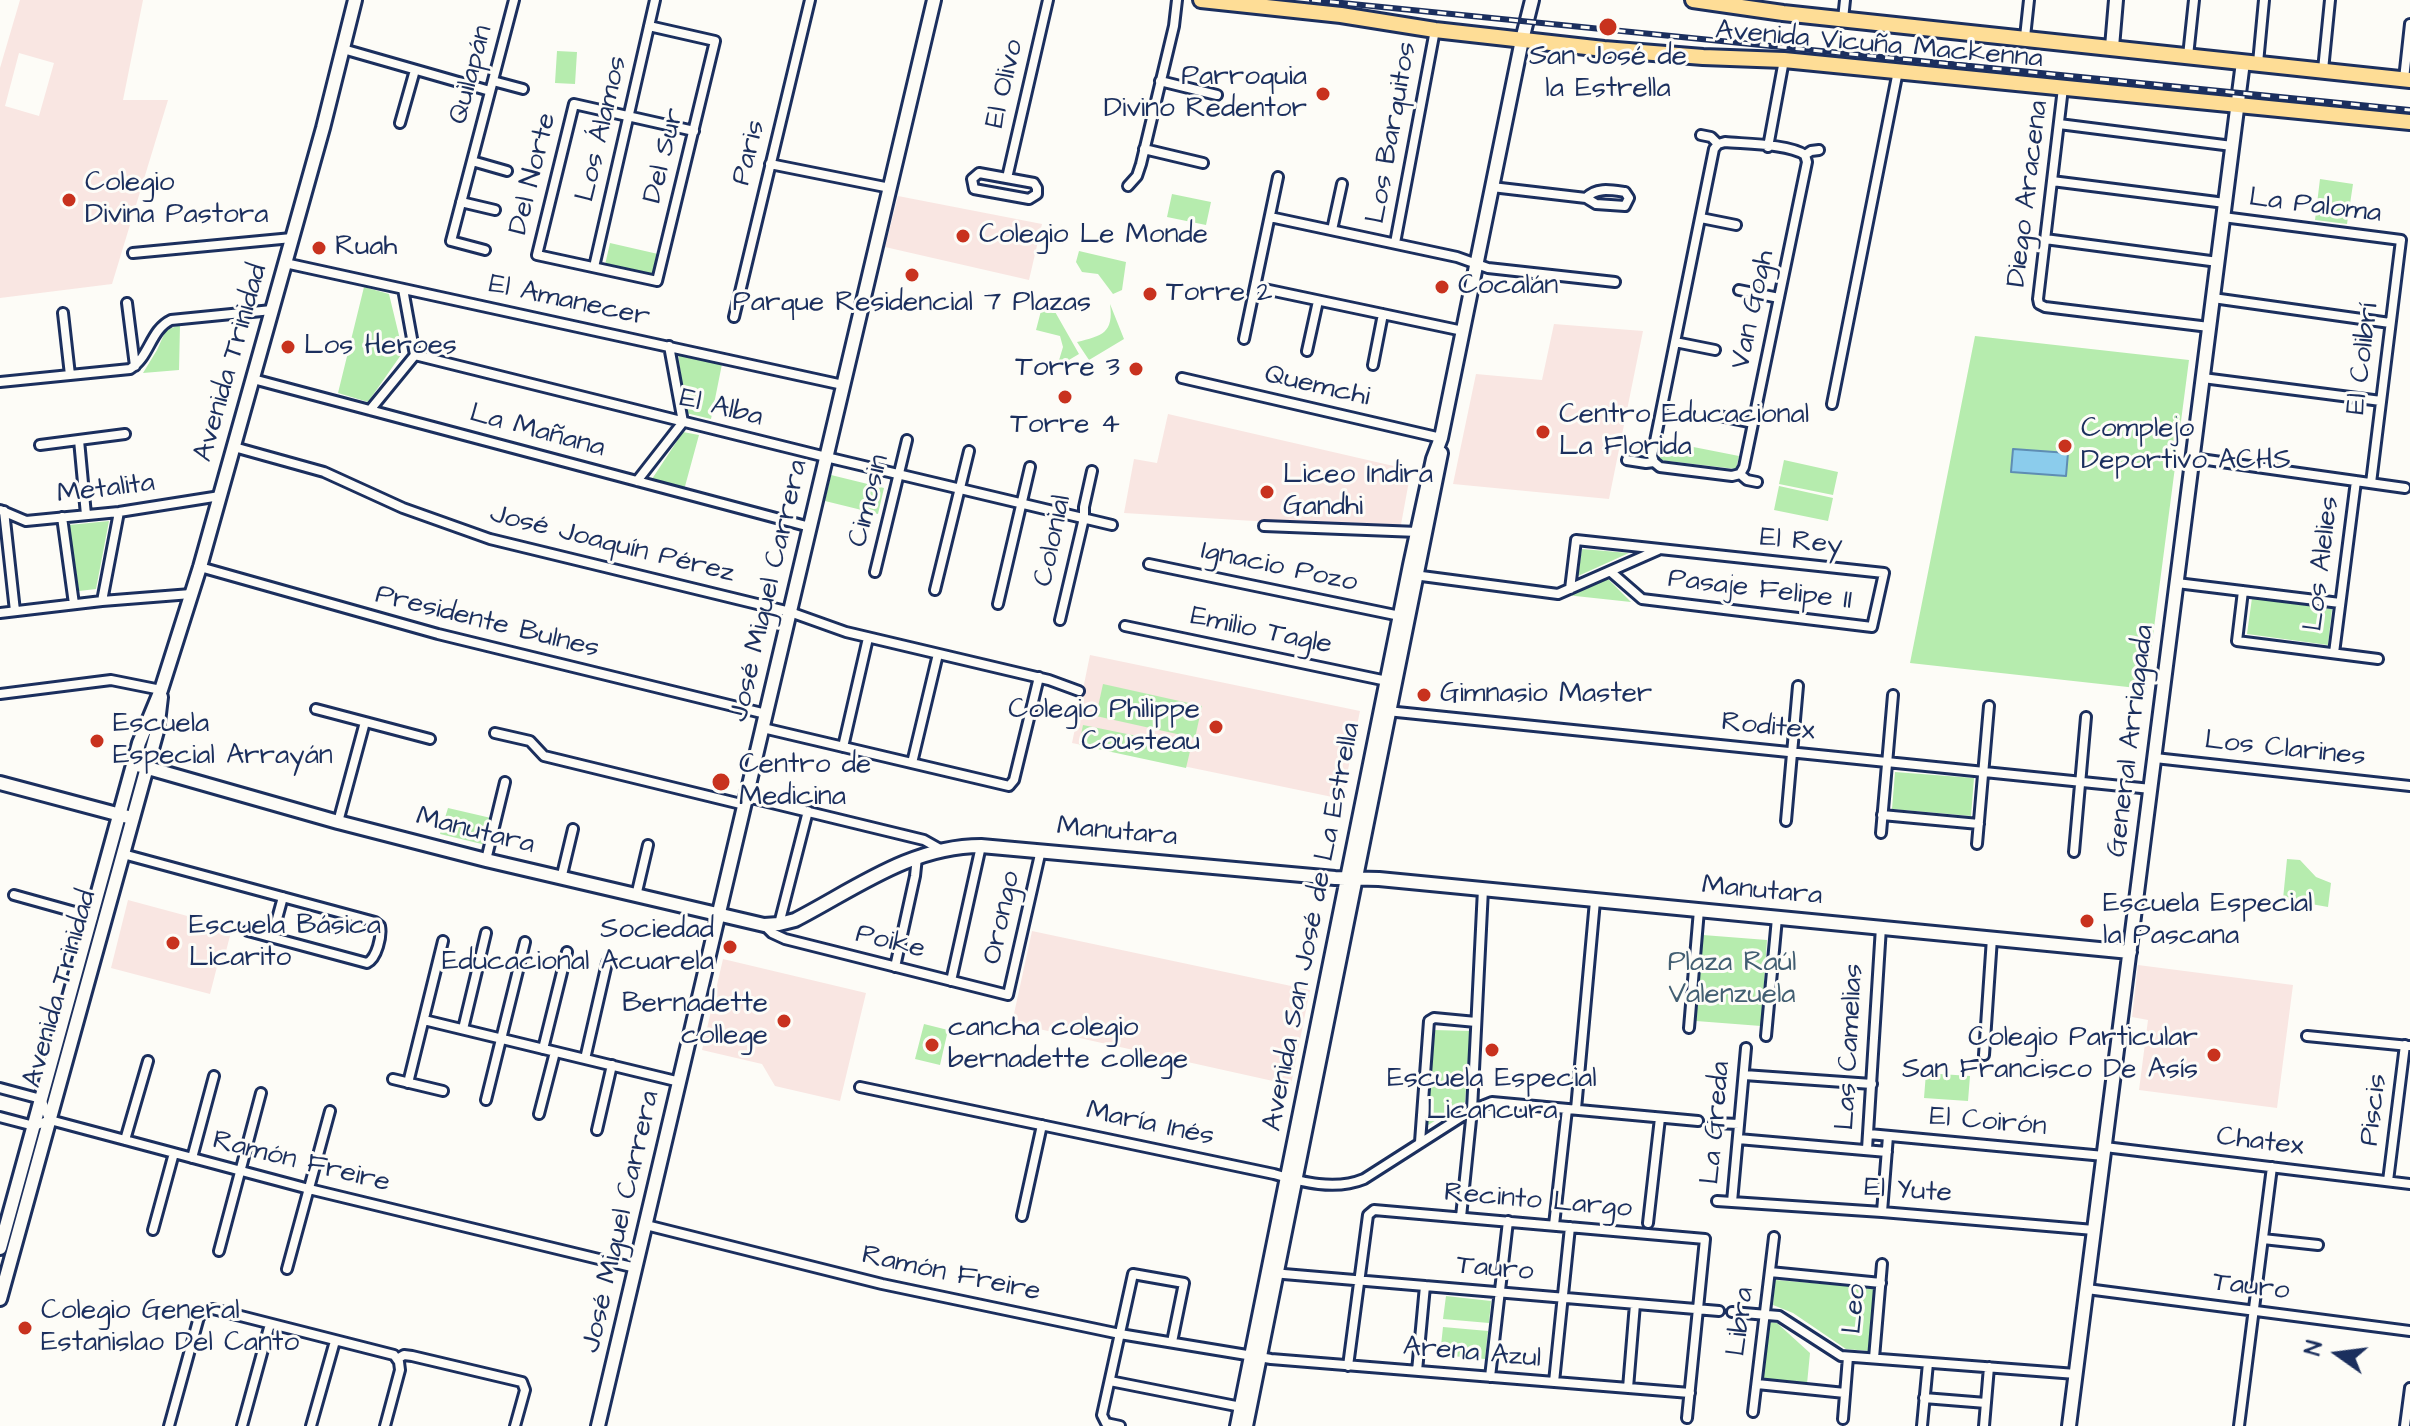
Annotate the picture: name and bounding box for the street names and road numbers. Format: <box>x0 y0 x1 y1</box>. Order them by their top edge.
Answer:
street label: Avenida Vicuña Mackenna <box>1714 15 2044 77</box>
street label: Quilapán <box>443 22 501 128</box>
street label: El Olivo <box>980 36 1032 132</box>
street label: Los Barquitos <box>1360 39 1426 227</box>
street label: Los Álamos <box>570 53 636 205</box>
street label: Diego Aracena <box>2001 99 2057 289</box>
street label: Del Sur <box>637 105 693 207</box>
street label: Del Norte <box>503 110 565 238</box>
street label: Paris <box>726 117 774 189</box>
street label: La Paloma <box>2247 182 2383 232</box>
street label: Van Gogh <box>1725 248 1783 372</box>
street label: Avenida Trinidad <box>188 260 276 466</box>
street label: El Amanecer <box>485 269 653 335</box>
street label: El Colibrí <box>2341 301 2387 417</box>
street label: Quemchi <box>1261 359 1373 415</box>
street label: El Alba <box>676 382 766 436</box>
street label: La Mañana <box>466 398 608 466</box>
street label: Cimosin <box>842 451 898 551</box>
street label: José Miguel Carrera <box>724 457 816 725</box>
street label: Metalita <box>55 467 157 513</box>
street label: Colonial <box>1028 492 1080 590</box>
street label: Los Alelies <box>2298 495 2348 633</box>
street label: José Joaquín Pérez <box>486 498 738 592</box>
street label: El Rey <box>1758 522 1844 564</box>
street label: Ignacio Pozo <box>1198 535 1360 601</box>
street label: Pasaje Felipe II <box>1666 563 1854 619</box>
street label: Presidente Bulnes <box>372 579 602 667</box>
street label: Emilio Tagle <box>1187 601 1335 663</box>
street label: General Arriagada <box>2101 623 2163 859</box>
street label: Roditex <box>1720 706 1816 750</box>
street label: Avenida San José de La Estrella <box>1257 720 1369 1134</box>
street label: Los Clarines <box>2203 725 2367 775</box>
street label: Manutara <box>412 801 538 863</box>
street label: Manutara <box>1055 811 1179 855</box>
street label: Orongo <box>977 868 1029 968</box>
street label: Manutara <box>1700 870 1824 914</box>
street label: Avenida Trinidad <box>17 886 105 1092</box>
street label: Poike <box>852 918 928 968</box>
street label: Las Camelias <box>1830 963 1872 1131</box>
street label: La Greda <box>1695 1060 1739 1186</box>
street label: Piscis <box>2354 1072 2396 1148</box>
street label: José Miguel Carrera <box>576 1088 668 1356</box>
street label: María Inés <box>1083 1095 1217 1155</box>
street label: El Coirón <box>1928 1101 2048 1145</box>
street label: Chatex <box>2214 1121 2306 1165</box>
street label: Ramón Freire <box>209 1125 393 1201</box>
street label: El Yute <box>1863 1172 1953 1212</box>
street label: Recinto Largo <box>1443 1177 1633 1227</box>
street label: Ramón Freire <box>859 1240 1043 1310</box>
street label: Tauro <box>1455 1250 1535 1290</box>
street label: Tauro <box>2211 1267 2291 1309</box>
street label: Leo <box>1837 1282 1875 1336</box>
street label: Libra <box>1721 1286 1763 1358</box>
street label: Arena Azul <box>1402 1331 1542 1377</box>

